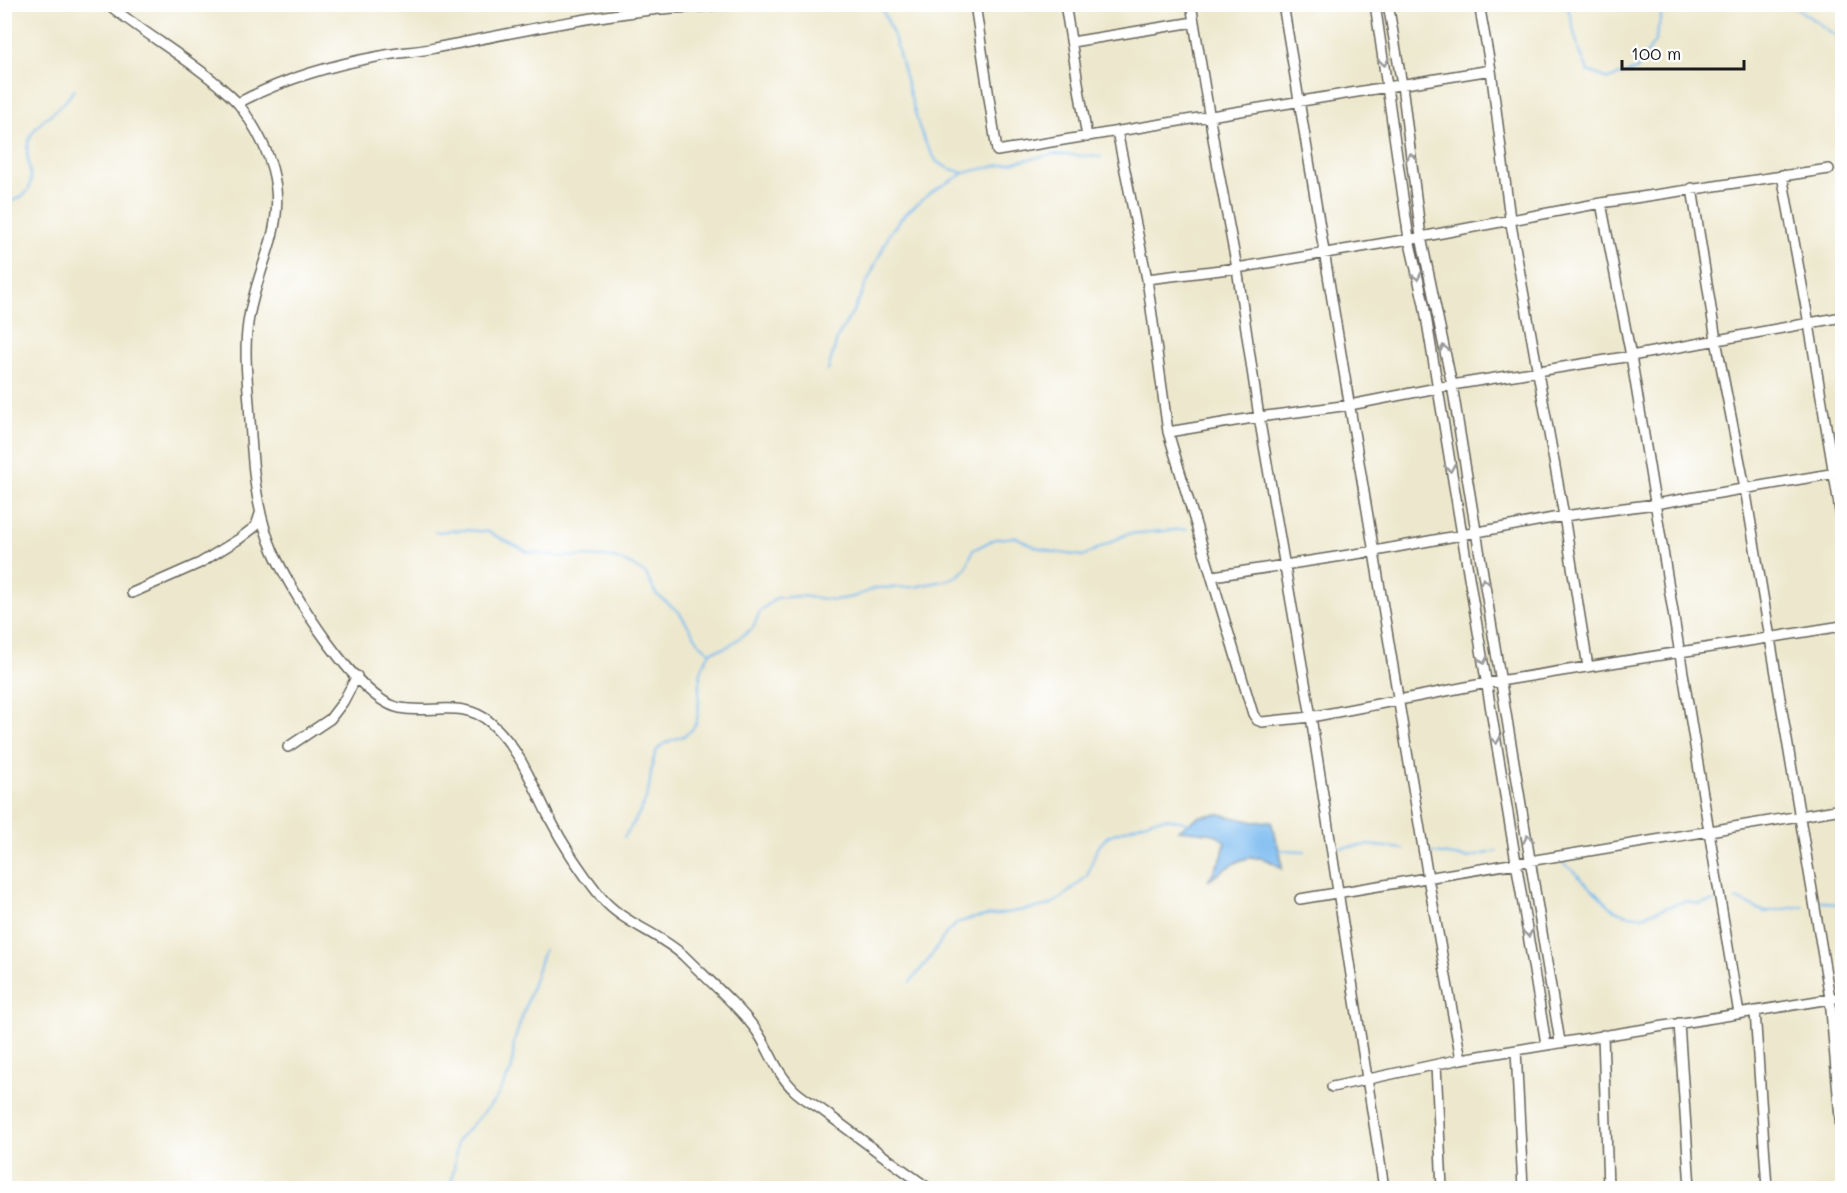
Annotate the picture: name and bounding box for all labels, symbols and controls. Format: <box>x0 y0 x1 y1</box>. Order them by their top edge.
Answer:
scale bar <box>1622 33 1744 71</box>
text: 100 m <box>1631 41 1681 65</box>
one-way arrow <box>1377 58 1389 67</box>
one-way arrow <box>1405 152 1418 161</box>
one-way arrow <box>1410 270 1423 280</box>
one-way arrow <box>1438 344 1451 354</box>
one-way arrow <box>1444 463 1456 472</box>
one-way arrow <box>1479 578 1491 587</box>
one-way arrow <box>1476 655 1489 665</box>
one-way arrow <box>1490 736 1502 745</box>
one-way arrow <box>1522 834 1535 844</box>
one-way arrow <box>1521 928 1533 938</box>

